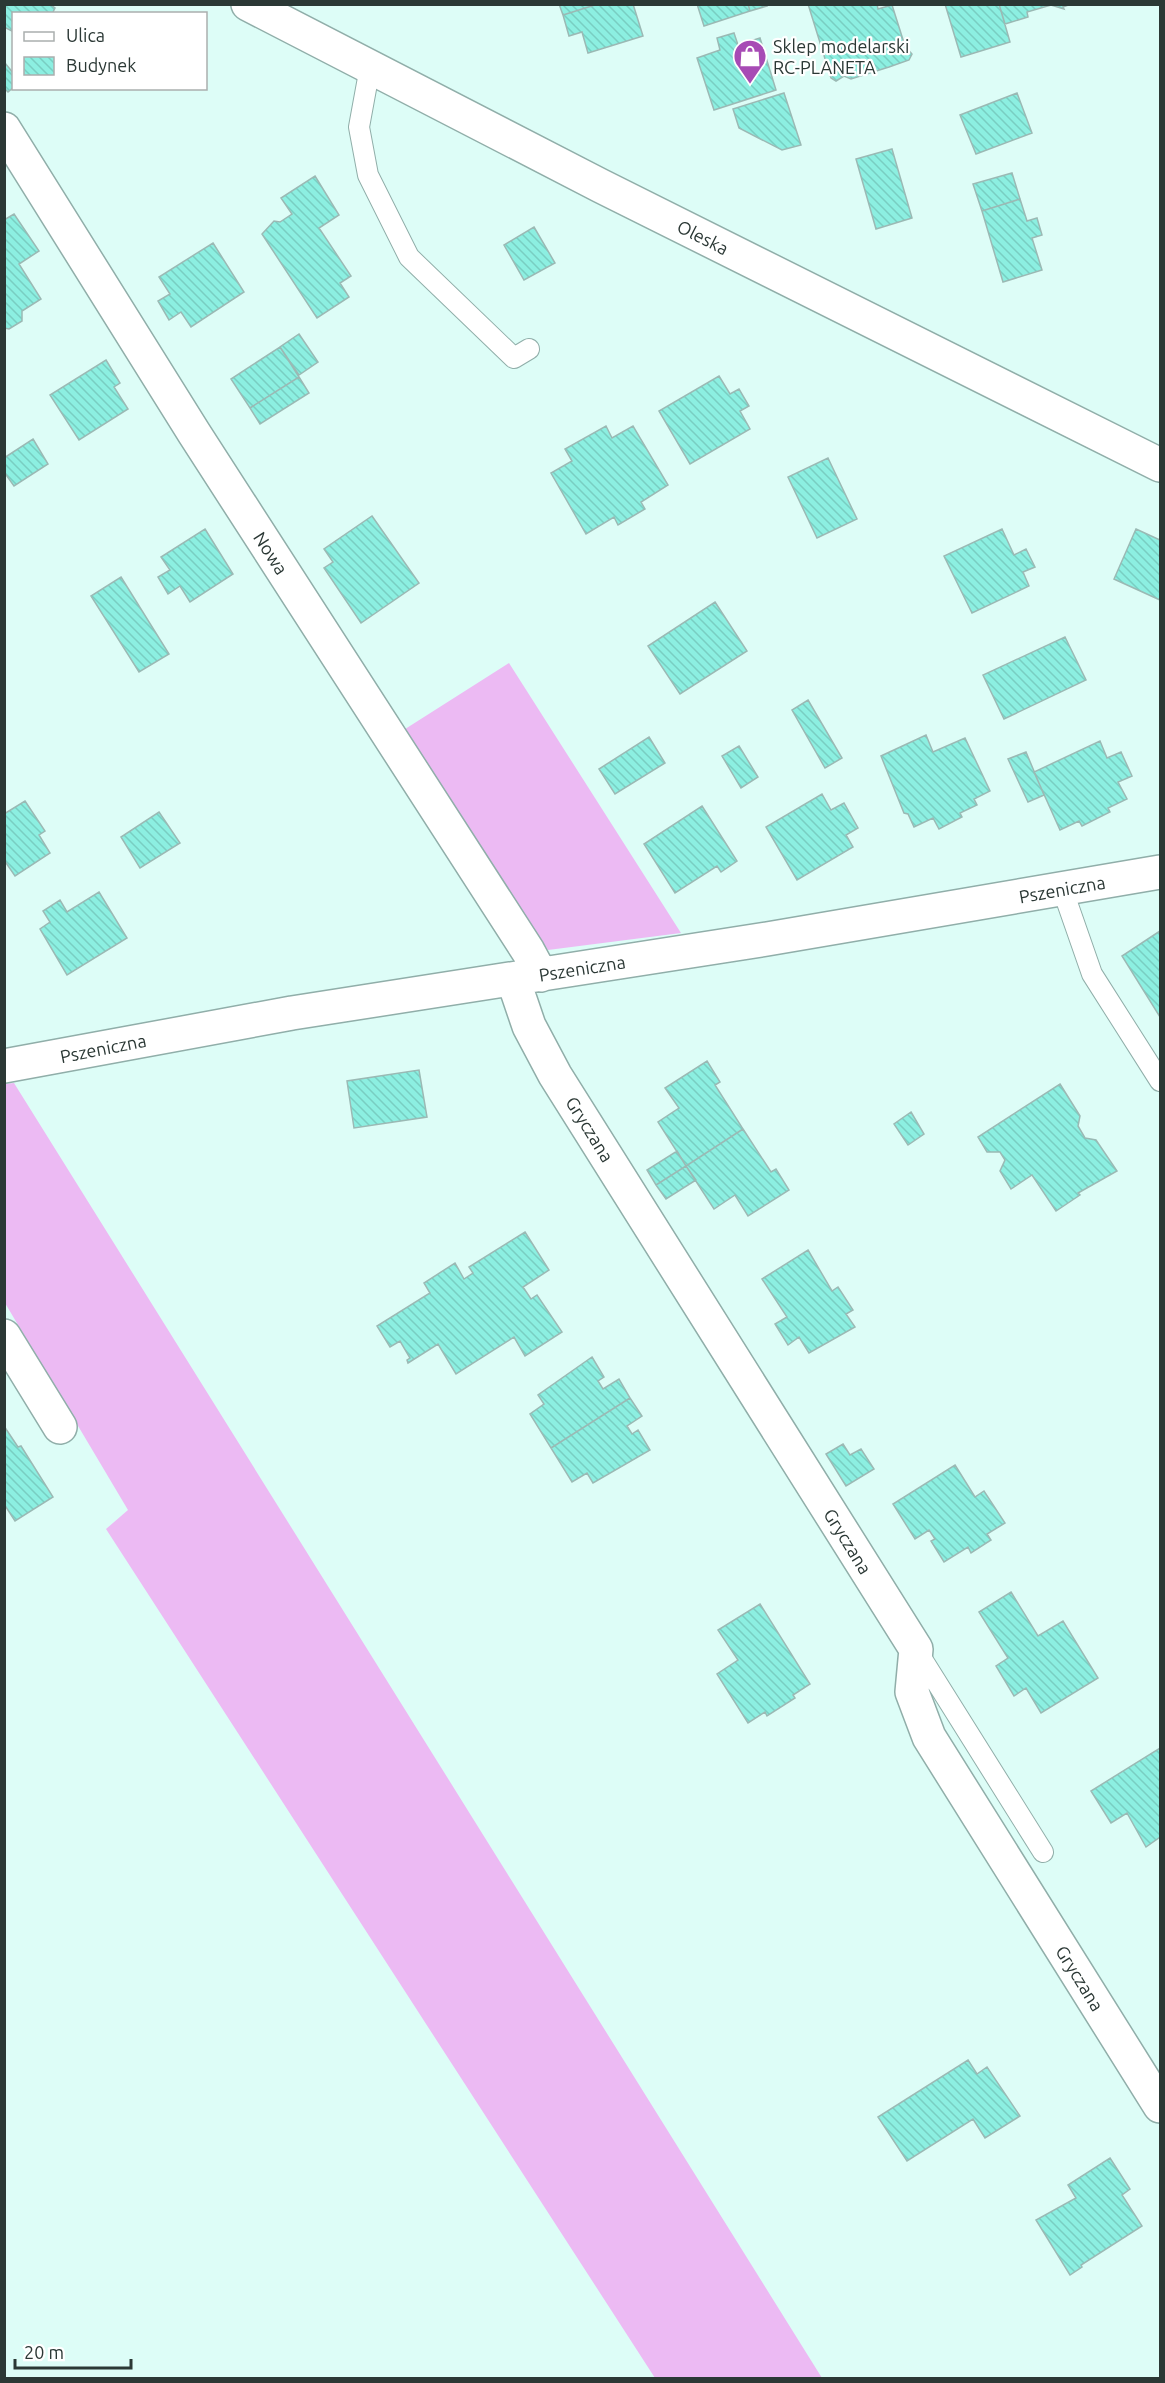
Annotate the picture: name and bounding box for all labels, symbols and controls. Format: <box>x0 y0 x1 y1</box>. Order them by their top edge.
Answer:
legend <box>12 12 207 90</box>
text: Ulica <box>66 25 105 45</box>
place label: Sklep modelarski RC-PLANETA <box>773 36 909 77</box>
shop icon: Sklep modelarski RC-PLANETA <box>732 38 768 85</box>
text: Budynek <box>66 55 136 75</box>
street label: Oleska <box>674 216 732 258</box>
street label: Nowa <box>250 528 292 578</box>
street label: Pszeniczna <box>1017 872 1107 906</box>
street label: Pszeniczna <box>537 951 627 985</box>
street label: Pszeniczna <box>58 1030 148 1066</box>
street label: Gryczana <box>562 1093 618 1165</box>
street label: Gryczana <box>820 1505 876 1577</box>
street label: Gryczana <box>1052 1942 1108 2014</box>
scale bar <box>15 2332 130 2370</box>
text: 20 m <box>24 2342 64 2362</box>

